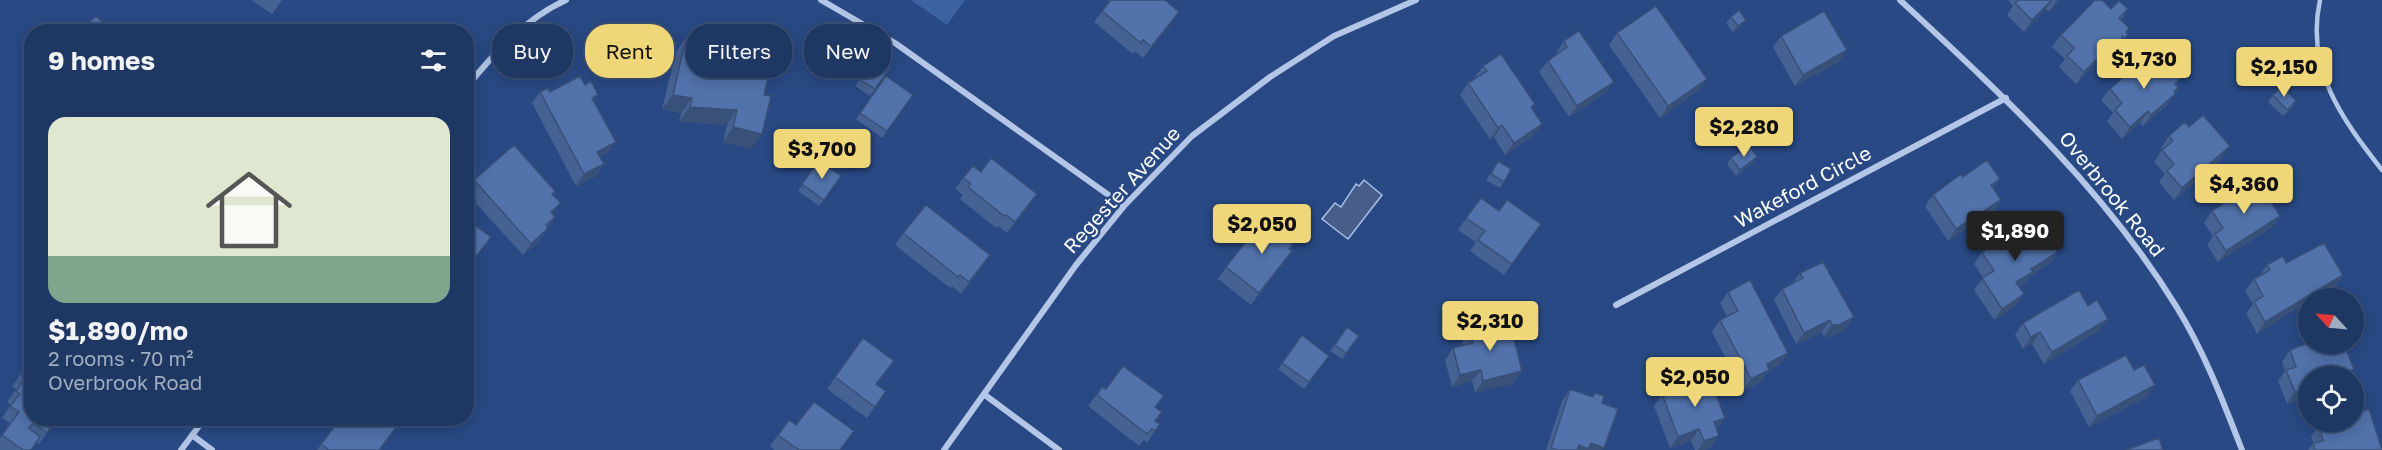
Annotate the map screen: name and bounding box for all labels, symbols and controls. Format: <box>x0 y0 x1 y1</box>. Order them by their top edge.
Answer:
chip: Buy <box>492 24 573 78</box>
chip: Rent <box>585 24 674 78</box>
chip: Filters <box>686 24 792 78</box>
chip: New <box>804 24 891 78</box>
pin: $1,730 <box>2095 39 2193 90</box>
icon: filters <box>417 44 450 77</box>
text: 9 homes <box>48 45 155 76</box>
text: $1,730 <box>2111 46 2177 70</box>
pin: $2,150 <box>2235 47 2333 98</box>
text: $2,150 <box>2250 54 2318 78</box>
pin: $2,280 <box>1695 107 1793 158</box>
text: $2,280 <box>1709 114 1779 138</box>
street label: Regester Avenue <box>1058 121 1185 258</box>
street label: Overbrook Road <box>2055 126 2171 261</box>
pin: $3,700 <box>773 129 871 180</box>
text: $3,700 <box>788 136 856 160</box>
street label: Wakeford Circle <box>1730 140 1875 232</box>
icon: home <box>195 156 303 264</box>
pin: $4,360 <box>2195 164 2293 215</box>
text: $4,360 <box>2209 171 2279 195</box>
pin: $2,050 <box>1213 204 1311 255</box>
text: $2,050 <box>1227 211 1297 235</box>
pin: $1,890 <box>1966 211 2064 262</box>
text: $1,890 <box>1981 218 2049 242</box>
north arrow <box>2298 288 2364 354</box>
map controls <box>2298 288 2364 432</box>
pin: $2,310 <box>1441 301 1539 352</box>
text: $2,310 <box>1456 308 1524 332</box>
text: $1,890/mo <box>48 315 188 346</box>
text: 2 rooms · 70 m² <box>48 346 193 370</box>
pin: $2,050 <box>1646 357 1744 408</box>
text: $2,050 <box>1660 364 1730 388</box>
button: locate <box>2298 366 2364 432</box>
text: Overbrook Road <box>48 370 202 394</box>

